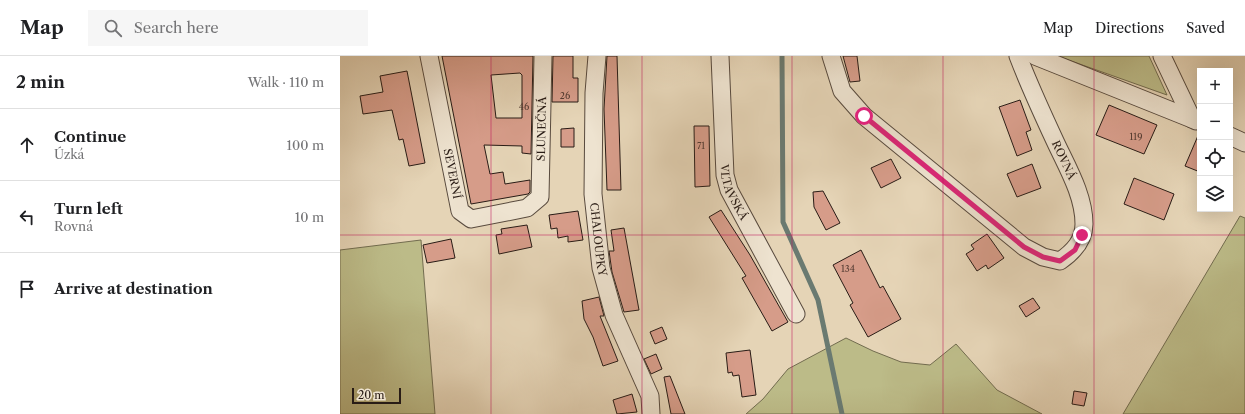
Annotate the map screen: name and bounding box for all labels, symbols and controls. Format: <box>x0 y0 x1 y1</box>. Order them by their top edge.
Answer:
search box <box>88 10 368 46</box>
text: Map <box>20 16 64 39</box>
icon: search <box>102 17 124 39</box>
text: Search here <box>134 18 219 37</box>
text: Map <box>1043 19 1073 37</box>
text: Directions <box>1095 19 1164 37</box>
text: Saved <box>1186 19 1225 37</box>
map controls <box>1197 68 1233 212</box>
button: + <box>1197 68 1233 104</box>
text: 2 min <box>16 72 65 92</box>
text: Walk · 110 m <box>248 74 324 90</box>
house number: 26 <box>560 90 570 101</box>
street label: SLUNEČNÁ <box>534 96 549 161</box>
house number: 46 <box>519 101 529 112</box>
button: − <box>1197 104 1233 140</box>
route start <box>855 107 873 125</box>
text: Continue <box>54 127 126 146</box>
house number: 119 <box>1130 131 1142 142</box>
icon: ahead <box>16 134 38 156</box>
text: 100 m <box>286 137 324 153</box>
street label: ROVNÁ <box>1049 138 1080 183</box>
house number: 71 <box>697 140 705 151</box>
button: locate <box>1197 140 1233 176</box>
text: Úzká <box>54 146 84 162</box>
street label: SEVERNÍ <box>441 147 464 200</box>
street label: VLTAVSKÁ <box>718 163 751 223</box>
button: layers <box>1197 176 1233 212</box>
text: Turn left <box>54 199 123 218</box>
street label: CHALOUPKY <box>587 202 610 278</box>
icon: left <box>16 206 38 228</box>
text: 10 m <box>295 209 324 225</box>
text: Rovná <box>54 218 93 234</box>
route end <box>1073 226 1091 244</box>
house number: 134 <box>841 263 855 274</box>
icon: arrive <box>16 278 38 300</box>
text: Arrive at destination <box>54 279 213 298</box>
scale bar <box>352 386 401 405</box>
text: 20 m <box>358 388 384 402</box>

